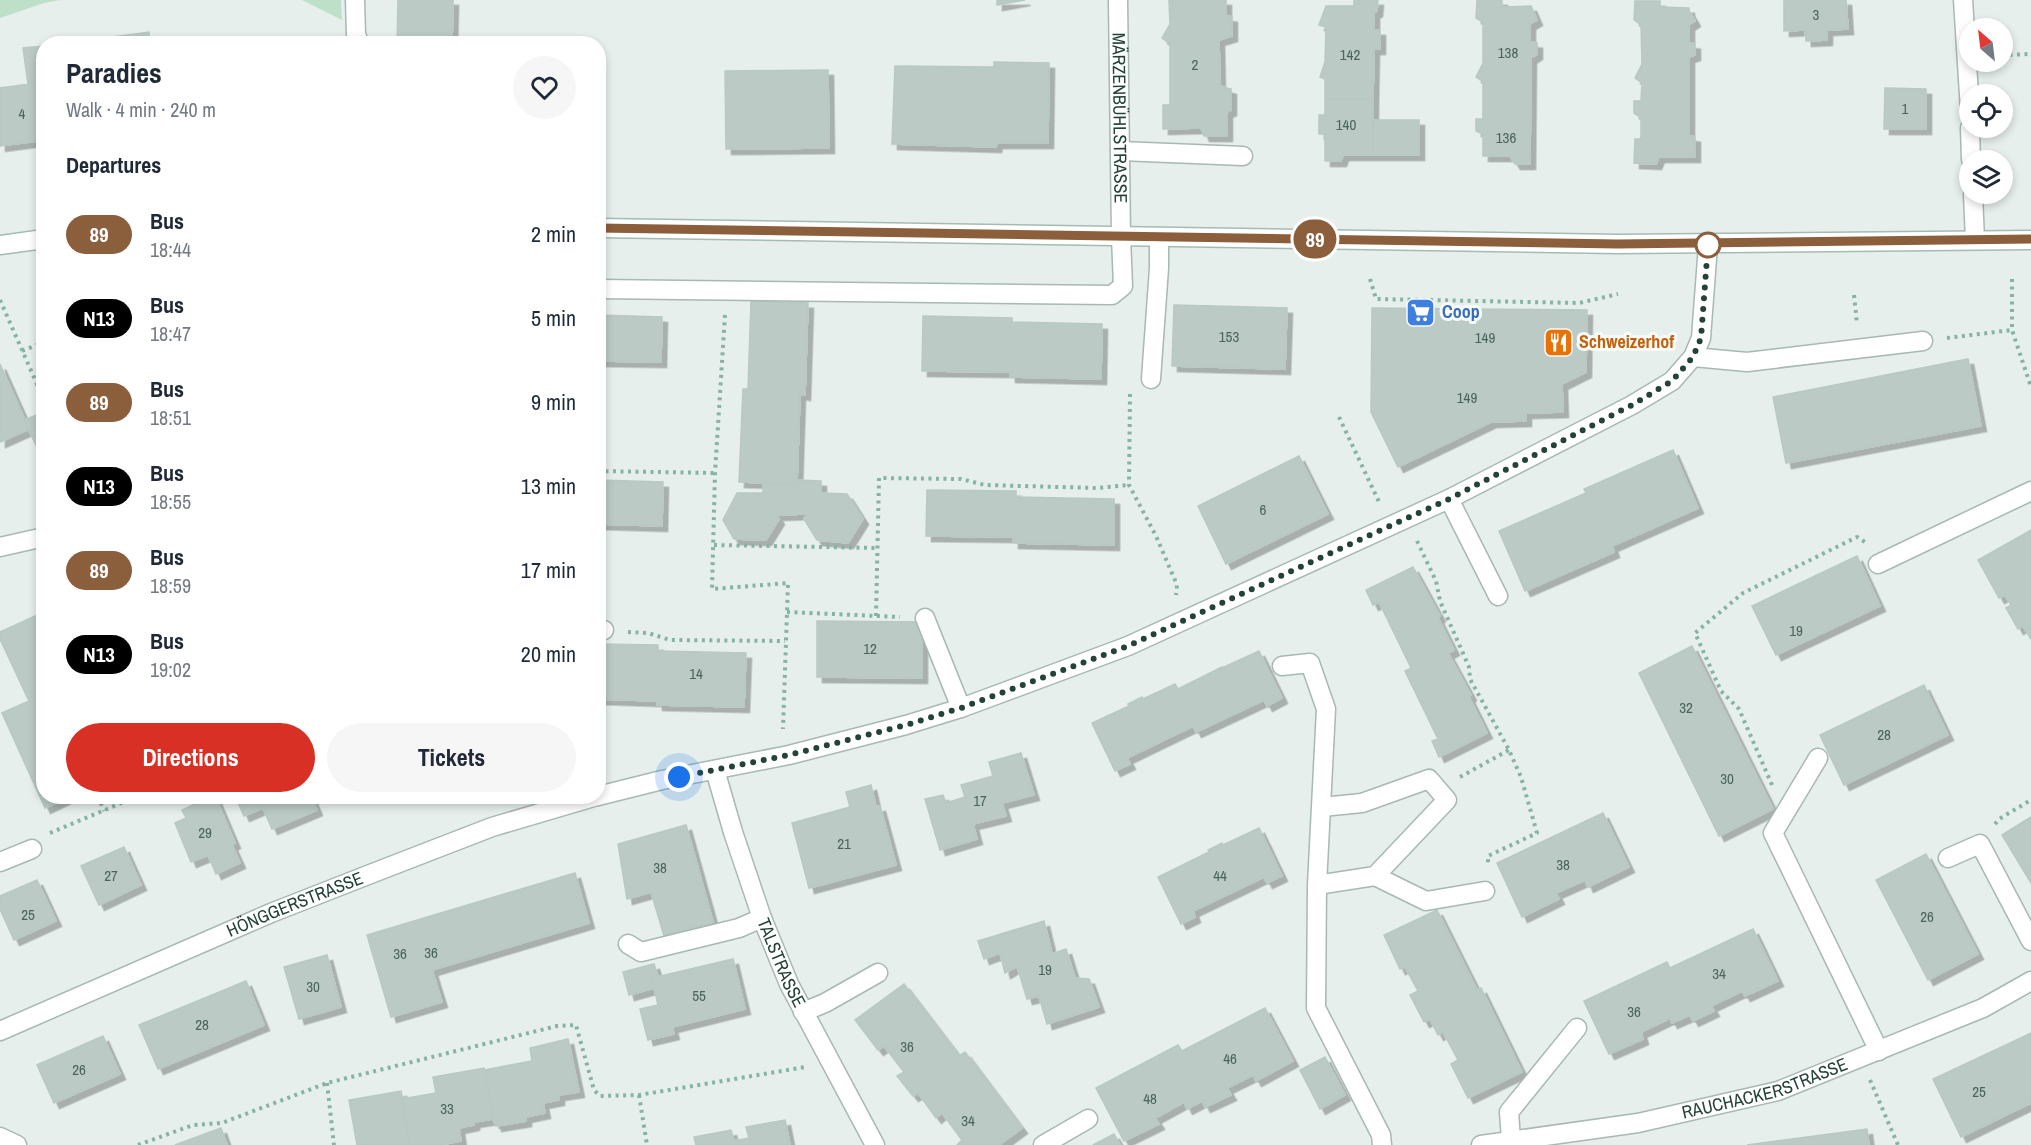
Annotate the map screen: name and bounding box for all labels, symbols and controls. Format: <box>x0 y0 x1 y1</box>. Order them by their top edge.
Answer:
house number: 3 <box>1813 4 1820 25</box>
north arrow <box>1959 18 2013 72</box>
map controls <box>1959 18 2013 204</box>
street label: MÄRZENBÜHLSTRASSE <box>1106 32 1134 204</box>
house number: 138 <box>1498 42 1518 63</box>
house number: 142 <box>1340 44 1360 65</box>
text: Paradies <box>66 54 162 92</box>
house number: 2 <box>1192 54 1199 75</box>
button: heart <box>513 56 576 119</box>
button: locate <box>1959 84 2013 138</box>
text: Walk · 4 min · 240 m <box>66 96 216 123</box>
house number: 1 <box>1902 98 1909 119</box>
house number: 4 <box>19 103 26 124</box>
house number: 140 <box>1336 114 1356 135</box>
house number: 136 <box>1496 127 1516 148</box>
text: Departures <box>66 150 161 180</box>
button: layers <box>1959 150 2013 204</box>
text: Bus <box>150 206 184 236</box>
text: 2 min <box>531 219 576 249</box>
text: 89 <box>89 220 109 249</box>
line badge: 89 <box>1288 220 1342 258</box>
text: 89 <box>1305 225 1325 254</box>
unlabelled marker <box>1695 232 1721 258</box>
text: 18:44 <box>150 236 191 263</box>
text: Bus <box>150 290 184 320</box>
supermarket icon: Coop <box>1405 296 1437 328</box>
place label: Coop <box>1442 299 1480 324</box>
text: 5 min <box>531 303 576 333</box>
text: N13 <box>83 304 115 333</box>
text: 18:47 <box>150 320 191 347</box>
house number: 153 <box>1219 326 1239 347</box>
restaurant icon: Schweizerhof <box>1542 326 1574 358</box>
house number: 149 <box>1475 327 1495 348</box>
place label: Schweizerhof <box>1579 329 1674 354</box>
text: Bus <box>150 374 184 404</box>
text: 9 min <box>531 387 576 417</box>
house number: 149 <box>1457 387 1477 408</box>
text: 89 <box>89 388 109 417</box>
text: 18:51 <box>150 404 191 431</box>
text: Bus <box>150 458 184 488</box>
text: 13 min <box>521 471 576 501</box>
text: N13 <box>83 472 115 501</box>
text: 18:55 <box>150 488 191 515</box>
house number: 6 <box>1260 499 1267 520</box>
text: Bus <box>150 542 184 572</box>
text: 17 min <box>521 555 576 585</box>
text: 89 <box>89 556 109 585</box>
text: 18:59 <box>150 572 191 599</box>
house number: 19 <box>1789 620 1803 641</box>
text: Bus <box>150 626 184 656</box>
house number: 12 <box>863 638 877 659</box>
text: 20 min <box>521 639 576 669</box>
text: N13 <box>83 640 115 669</box>
text: 19:02 <box>150 656 191 683</box>
house number: 14 <box>689 663 703 684</box>
house number: 32 <box>1679 697 1693 718</box>
button: Directions <box>66 723 315 792</box>
button: Tickets <box>327 723 576 792</box>
house number: 28 <box>1877 724 1891 745</box>
your location <box>664 762 694 792</box>
house number: 30 <box>1720 768 1734 789</box>
house number: 17 <box>973 790 987 811</box>
house number: 29 <box>198 822 212 843</box>
house number: 21 <box>837 833 851 854</box>
house number: 38 <box>1556 854 1570 875</box>
house number: 38 <box>653 857 667 878</box>
house number: 27 <box>104 865 118 886</box>
street label: HÖNGGERSTRASSE <box>223 865 367 943</box>
house number: 44 <box>1213 865 1227 886</box>
house number: 25 <box>21 904 35 925</box>
house number: 26 <box>1920 906 1934 927</box>
street label: TALSTRASSE <box>751 914 812 1012</box>
house number: 36 <box>424 942 438 963</box>
house number: 36 <box>393 943 407 964</box>
house number: 19 <box>1038 959 1052 980</box>
house number: 34 <box>1712 963 1726 984</box>
house number: 30 <box>306 976 320 997</box>
house number: 55 <box>692 985 706 1006</box>
house number: 36 <box>1627 1001 1641 1022</box>
house number: 28 <box>195 1014 209 1035</box>
house number: 36 <box>900 1036 914 1057</box>
house number: 46 <box>1223 1048 1237 1069</box>
street label: RAUCHACKERSTRASSE <box>1679 1051 1851 1125</box>
house number: 26 <box>72 1059 86 1080</box>
house number: 25 <box>1972 1081 1986 1102</box>
house number: 48 <box>1143 1088 1157 1109</box>
house number: 33 <box>440 1098 454 1119</box>
house number: 34 <box>961 1110 975 1131</box>

